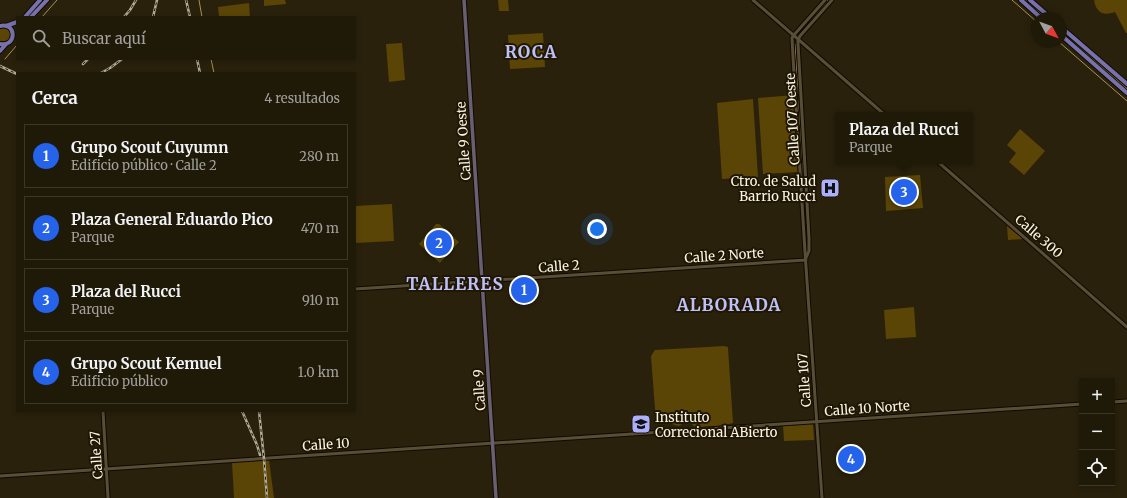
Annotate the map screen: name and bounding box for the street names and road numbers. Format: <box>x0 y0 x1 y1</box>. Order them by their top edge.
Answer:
street label: Calle 107 Oeste <box>782 72 803 165</box>
street label: Calle 9 Oeste <box>452 101 475 181</box>
street label: Calle 300 <box>1011 211 1066 262</box>
street label: Calle 2 Norte <box>684 244 764 267</box>
street label: Calle 2 <box>538 257 580 276</box>
street label: Calle 107 <box>794 352 815 408</box>
street label: Calle 9 <box>470 369 489 411</box>
street label: Calle 10 Norte <box>824 397 910 420</box>
street label: Calle 27 <box>86 430 107 480</box>
street label: Calle 10 <box>302 434 350 455</box>

